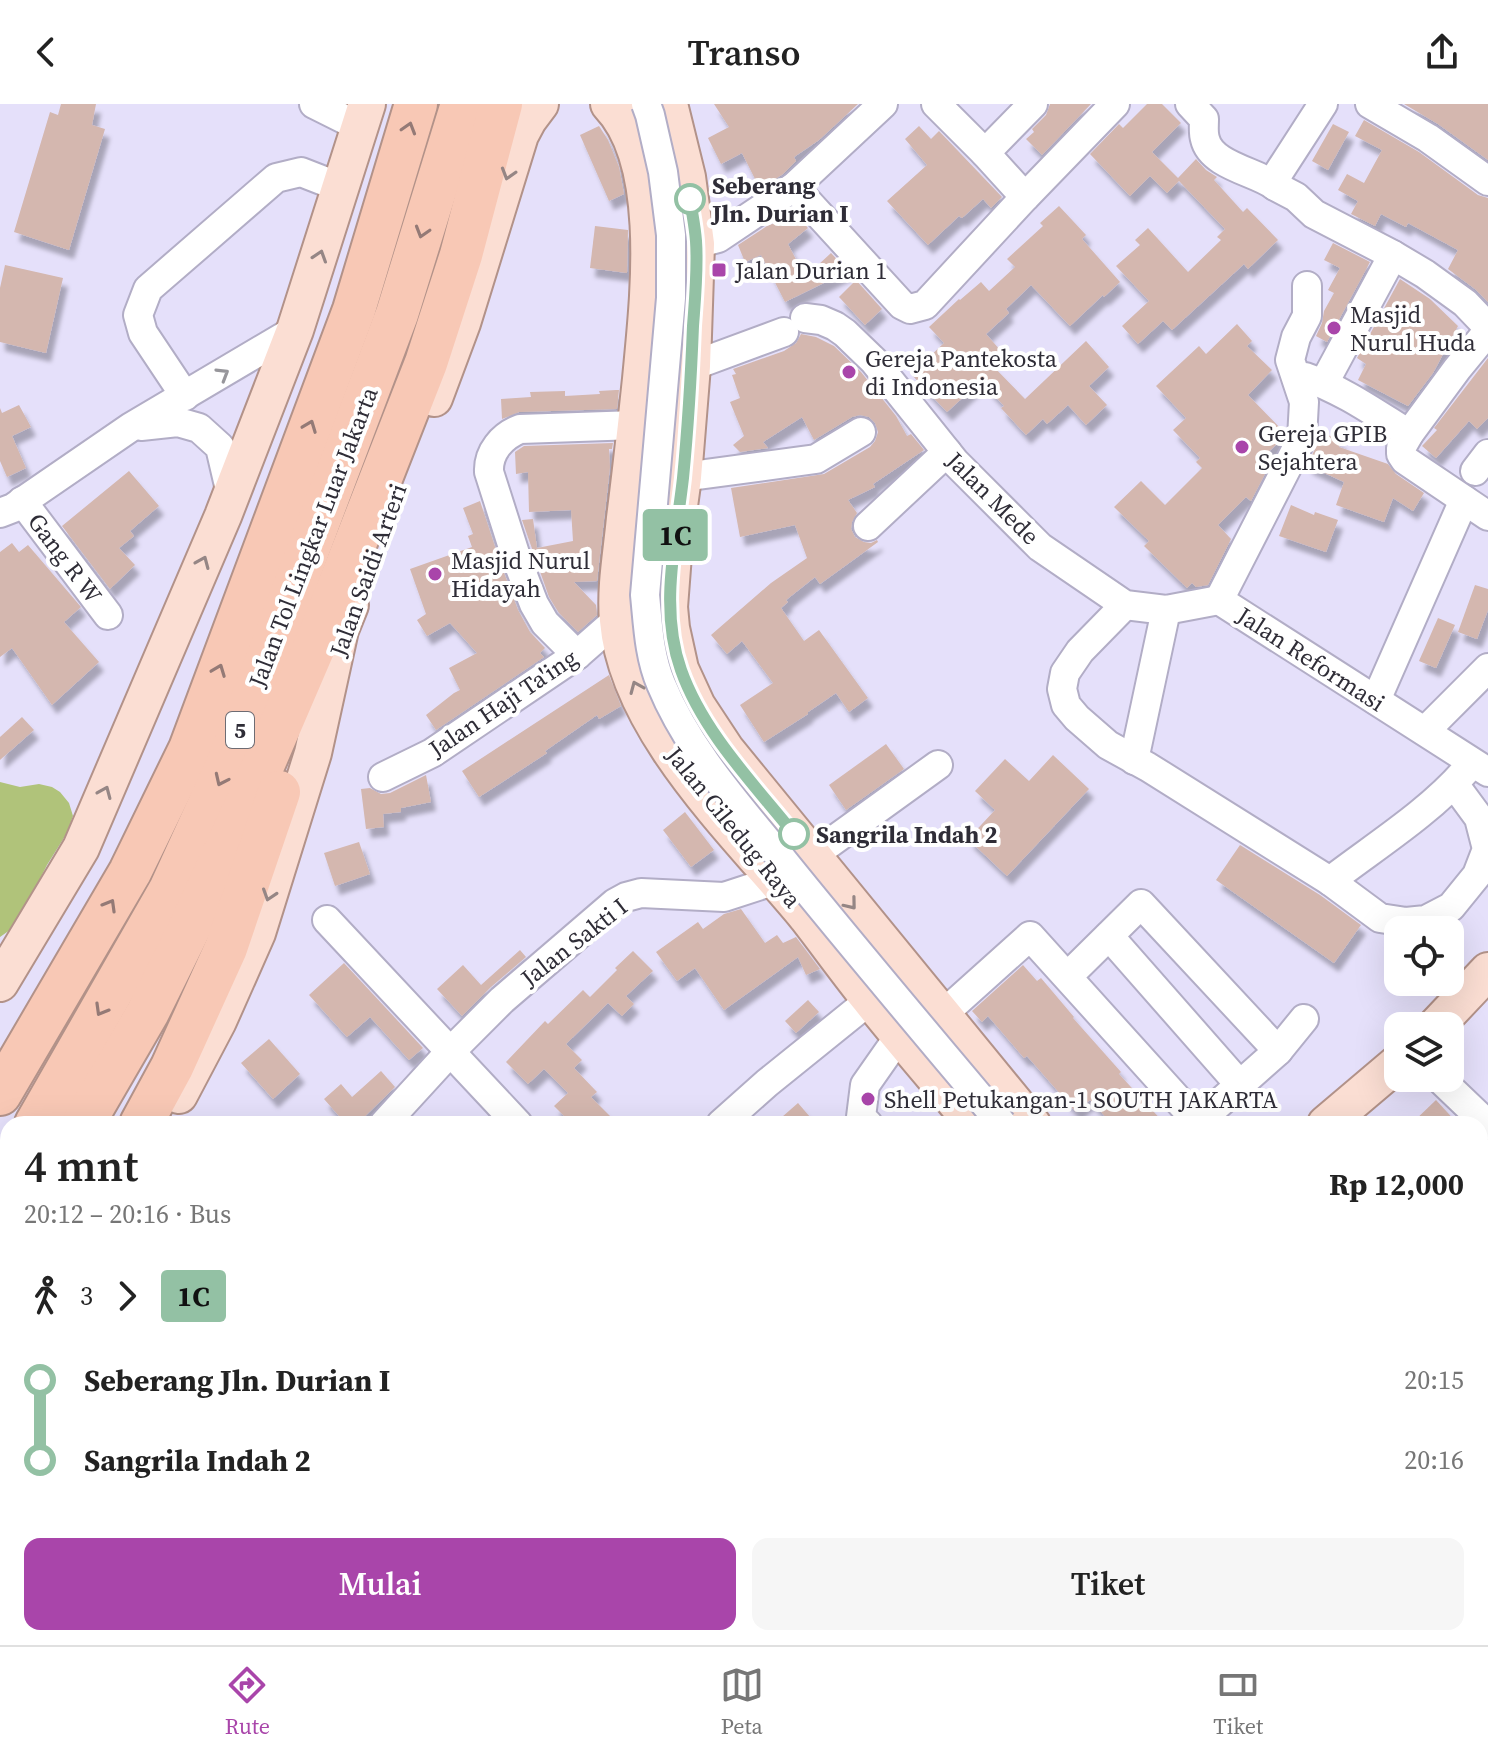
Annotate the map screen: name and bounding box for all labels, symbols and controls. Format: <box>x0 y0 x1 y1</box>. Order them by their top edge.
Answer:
text: Transo <box>688 28 800 77</box>
icon: back <box>24 30 68 74</box>
icon: share <box>1420 30 1464 74</box>
one-way arrow <box>400 122 416 136</box>
one-way arrow <box>501 167 517 181</box>
place label: Seberang Jln. Durian I <box>710 169 849 230</box>
marker: Seberang Jln. Durian I <box>675 184 705 214</box>
one-way arrow <box>415 225 431 238</box>
one-way arrow <box>310 250 326 264</box>
place label: Jalan Durian 1 <box>734 254 887 287</box>
marker: Jalan Durian 1 <box>710 261 728 279</box>
place label: Masjid Nurul Huda <box>1350 298 1477 359</box>
marker: Masjid Nurul Huda <box>1325 319 1343 337</box>
place label: Gereja Pantekosta di Indonesia <box>865 342 1058 403</box>
marker: Gereja Pantekosta di Indonesia <box>840 363 858 381</box>
one-way arrow <box>214 368 229 383</box>
street label: Jalan Tol Lingkar Luar Jakarta <box>240 382 386 693</box>
place label: Gereja GPIB Sejahtera <box>1258 417 1387 478</box>
one-way arrow <box>301 420 317 434</box>
marker: Gereja GPIB Sejahtera <box>1233 438 1251 456</box>
street label: Jalan Mede <box>939 444 1047 552</box>
street label: Jalan Saidi Arteri <box>321 479 415 662</box>
street label: Gang R W <box>20 506 110 610</box>
line badge: 1C <box>639 509 711 561</box>
text: 1C <box>659 516 691 554</box>
place label: Masjid Nurul Hidayah <box>451 544 590 605</box>
one-way arrow <box>193 556 210 570</box>
marker: Masjid Nurul Hidayah <box>426 565 444 583</box>
street label: Jalan Reformasi <box>1230 598 1391 719</box>
street label: Jalan Haji Ta'ing <box>422 641 584 765</box>
one-way arrow <box>209 664 226 678</box>
one-way arrow <box>629 681 646 695</box>
road number: 5 <box>226 712 254 748</box>
street label: Jalan Ciledug Raya <box>658 739 810 915</box>
one-way arrow <box>214 771 230 786</box>
one-way arrow <box>95 786 111 800</box>
place label: Sangrila Indah 2 <box>816 818 997 851</box>
marker: Sangrila Indah 2 <box>779 819 809 849</box>
one-way arrow <box>262 887 278 901</box>
street label: Jalan Sakti I <box>513 890 634 995</box>
one-way arrow <box>841 895 856 909</box>
one-way arrow <box>100 900 116 914</box>
map controls <box>1384 916 1464 1092</box>
button: locate <box>1384 916 1464 996</box>
one-way arrow <box>95 1001 111 1016</box>
button: layers <box>1384 1012 1464 1092</box>
place label: Shell Petukangan-1 SOUTH JAKARTA <box>884 1083 1278 1116</box>
marker: Shell Petukangan-1 SOUTH JAKARTA <box>859 1090 877 1108</box>
text: 4 mnt <box>24 1135 138 1196</box>
text: Rp 12,000 <box>1329 1164 1464 1205</box>
text: 20:12 – 20:16 · Bus <box>24 1196 231 1232</box>
icon: walk <box>24 1274 68 1318</box>
icon: forward <box>105 1274 149 1318</box>
text: 1C <box>177 1277 210 1315</box>
text: 3 <box>80 1278 93 1314</box>
text: Seberang Jln. Durian I <box>84 1360 390 1401</box>
text: 20:15 <box>1404 1362 1464 1398</box>
text: Sangrila Indah 2 <box>84 1440 311 1481</box>
text: 20:16 <box>1404 1442 1464 1478</box>
button: Mulai <box>24 1538 736 1630</box>
button: Tiket <box>752 1538 1464 1630</box>
tab: Rute <box>225 1663 270 1741</box>
tab: Peta <box>720 1663 764 1741</box>
tab: Tiket <box>1213 1663 1263 1741</box>

